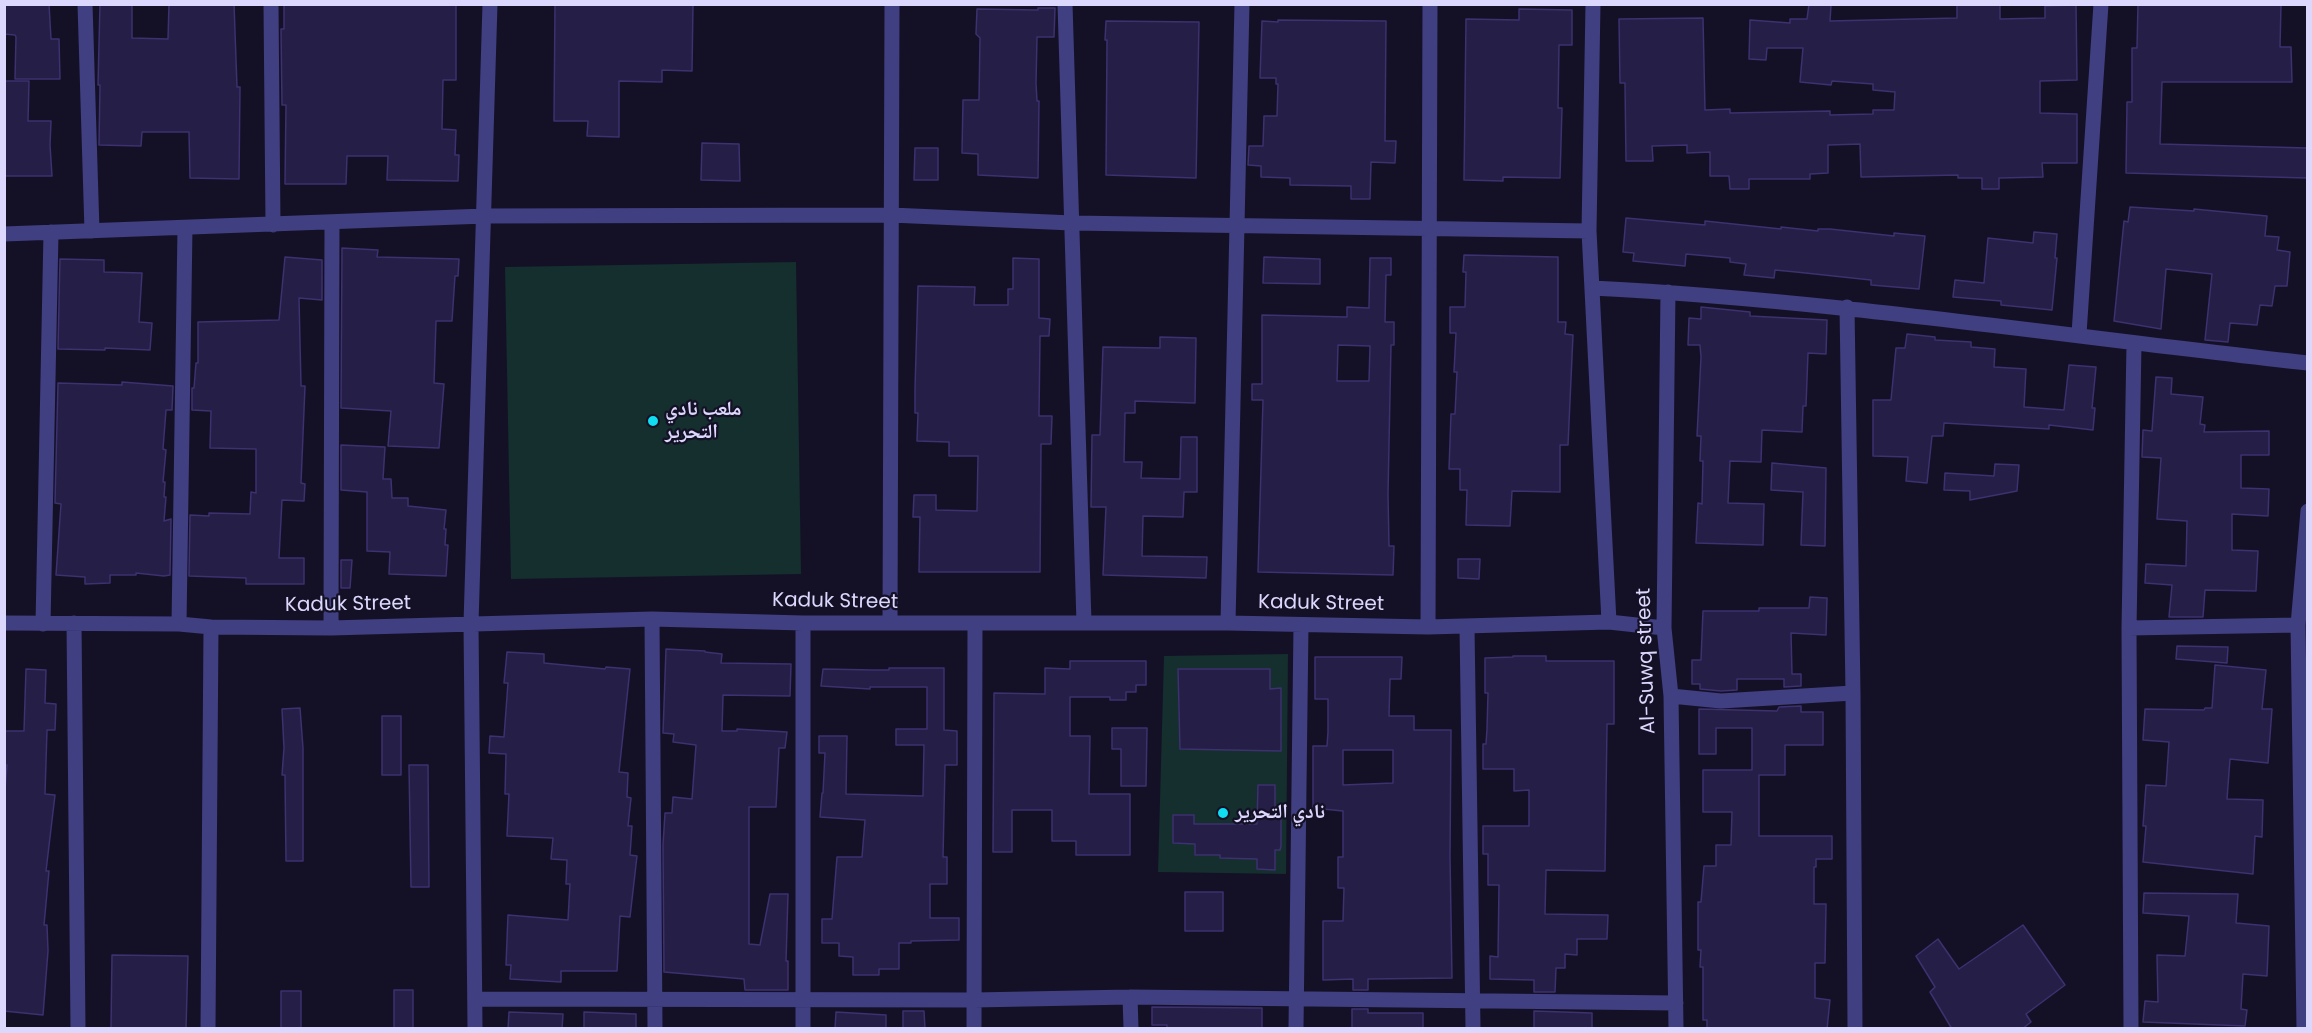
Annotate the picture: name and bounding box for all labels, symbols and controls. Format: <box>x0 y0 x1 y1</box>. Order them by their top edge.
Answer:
place label: ملعب نادي التحرير <box>665 398 742 445</box>
marker: ملعب نادي التحرير <box>646 414 660 428</box>
street label: Al-Suwq street <box>1632 587 1662 735</box>
street label: Kaduk Street <box>772 589 898 615</box>
street label: Kaduk Street <box>1258 591 1384 617</box>
street label: Kaduk Street <box>285 592 411 618</box>
place label: نادي التحرير <box>1235 801 1325 825</box>
marker: نادي التحرير <box>1216 806 1230 820</box>

